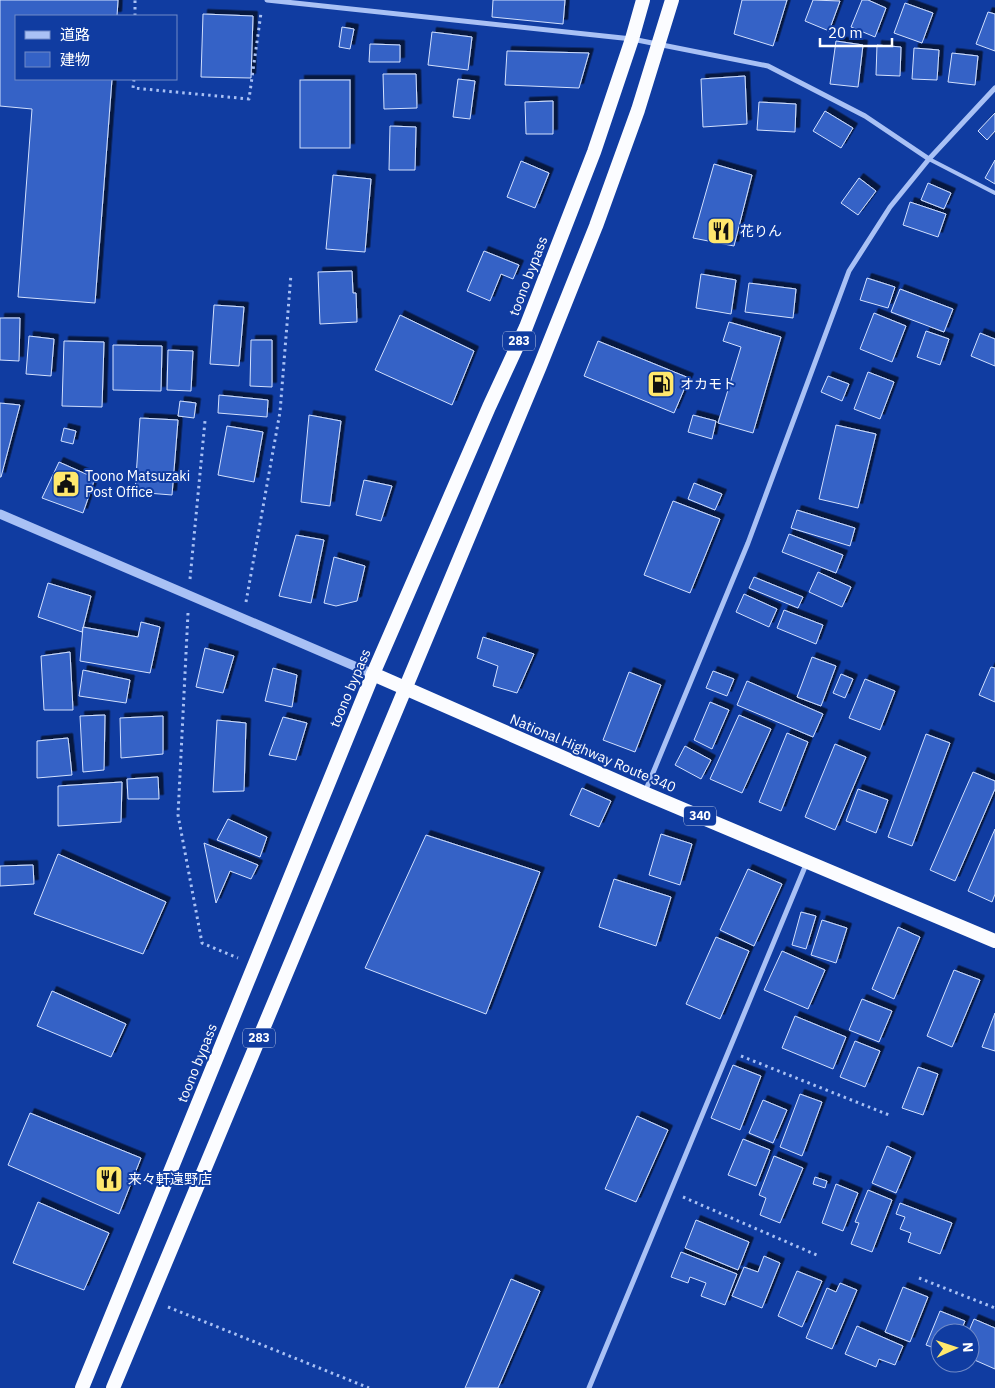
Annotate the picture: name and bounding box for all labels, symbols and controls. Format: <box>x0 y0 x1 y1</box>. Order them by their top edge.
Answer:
legend <box>15 15 178 80</box>
scale bar <box>820 15 892 47</box>
text: 20 m <box>828 23 863 42</box>
text: 道路 <box>60 25 90 44</box>
text: 建物 <box>60 50 90 69</box>
restaurant icon: 花りん <box>706 216 736 246</box>
place label: 花りん <box>740 222 782 240</box>
street label: toono bypass <box>505 233 551 318</box>
road number: 283 <box>503 332 535 351</box>
fuel station icon: オカモト <box>646 369 676 399</box>
place label: オカモト <box>680 375 736 393</box>
place label: Toono Matsuzaki Post Office <box>85 467 190 501</box>
public building icon: Toono Matsuzaki Post Office <box>51 469 81 499</box>
street label: toono bypass <box>325 646 375 730</box>
street label: National Highway Route 340 <box>507 710 679 796</box>
road number: 340 <box>684 806 716 826</box>
street label: toono bypass <box>173 1021 221 1105</box>
road number: 283 <box>243 1028 275 1048</box>
restaurant icon: 来々軒遠野店 <box>94 1164 124 1194</box>
place label: 来々軒遠野店 <box>128 1170 212 1188</box>
north arrow <box>930 1323 980 1373</box>
text: N <box>959 1342 977 1353</box>

